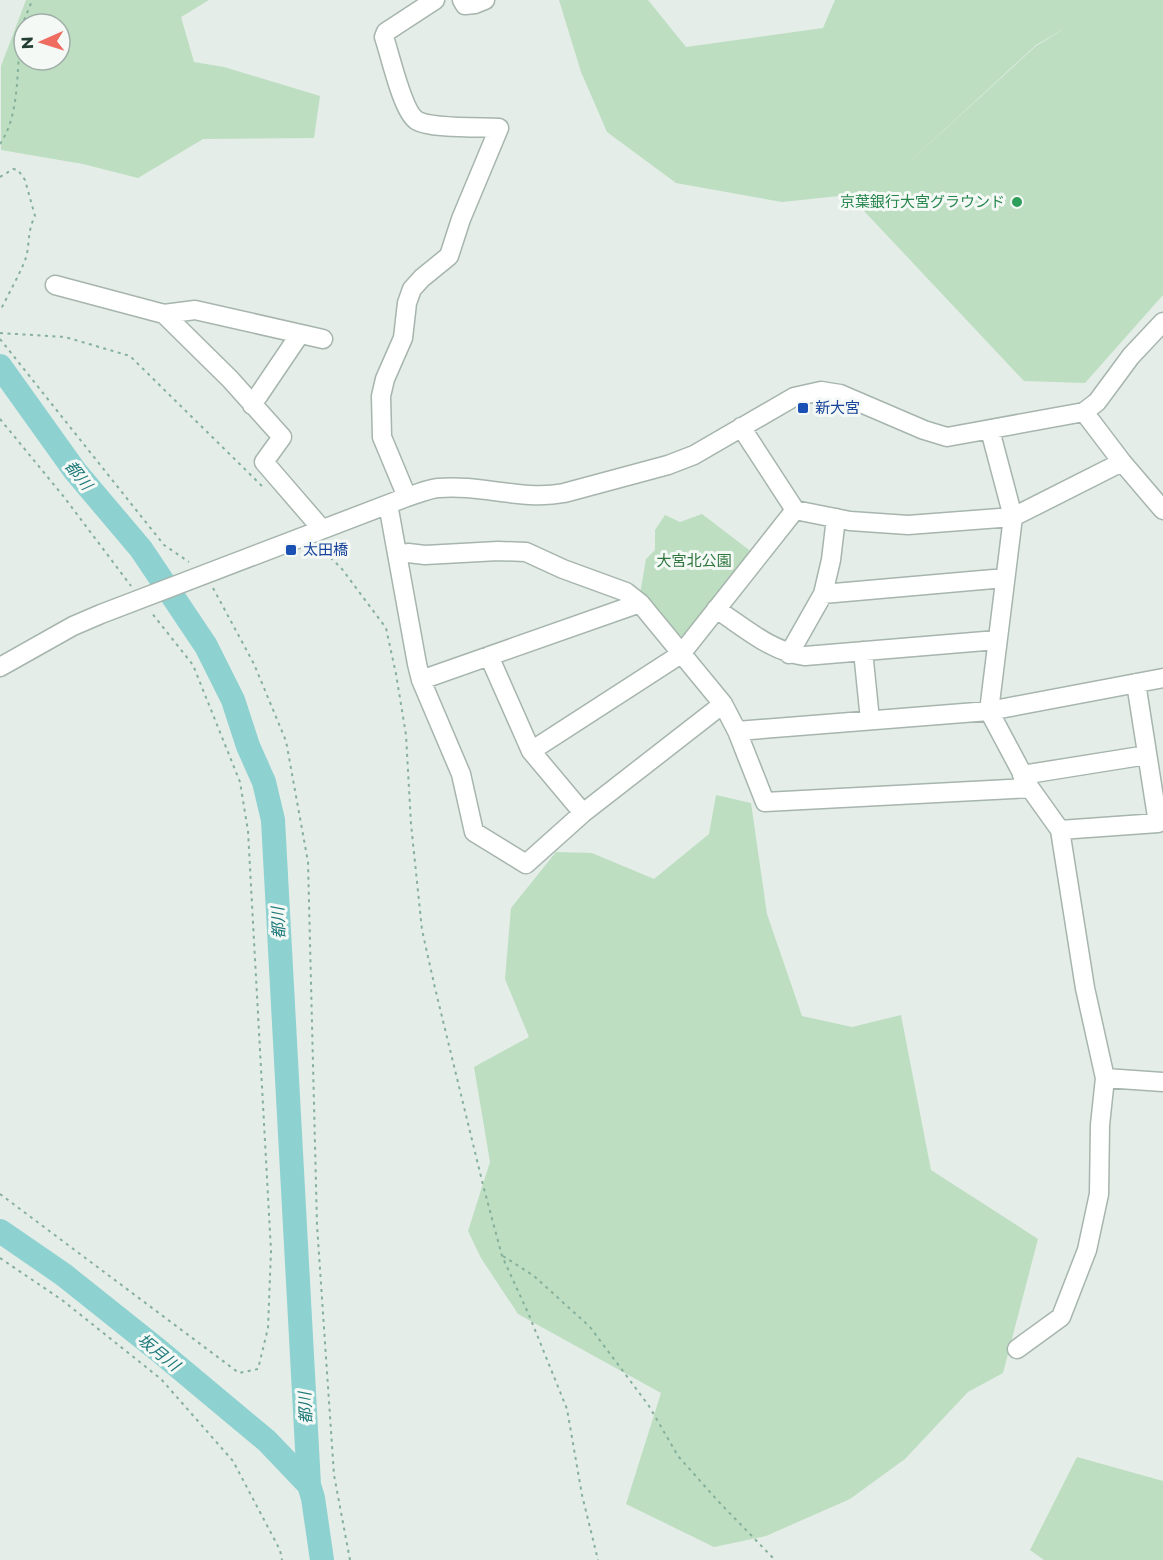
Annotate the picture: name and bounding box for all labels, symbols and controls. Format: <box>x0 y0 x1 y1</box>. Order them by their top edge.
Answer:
north arrow <box>12 12 72 72</box>
text: N <box>18 36 37 50</box>
place label: 京葉銀行大宮グラウンド <box>840 192 1005 211</box>
marker: 京葉銀行大宮グラウンド <box>1010 195 1024 209</box>
place label: 新大宮 <box>815 398 860 417</box>
marker: 新大宮 <box>796 401 810 415</box>
water label: 都川 <box>61 457 97 495</box>
place label: 太田橋 <box>303 540 348 559</box>
marker: 太田橋 <box>284 543 298 557</box>
park label: 大宮北公園 <box>656 551 732 570</box>
water label: 都川 <box>268 905 289 939</box>
water label: 坂月川 <box>134 1330 185 1376</box>
water label: 都川 <box>295 1390 316 1424</box>

